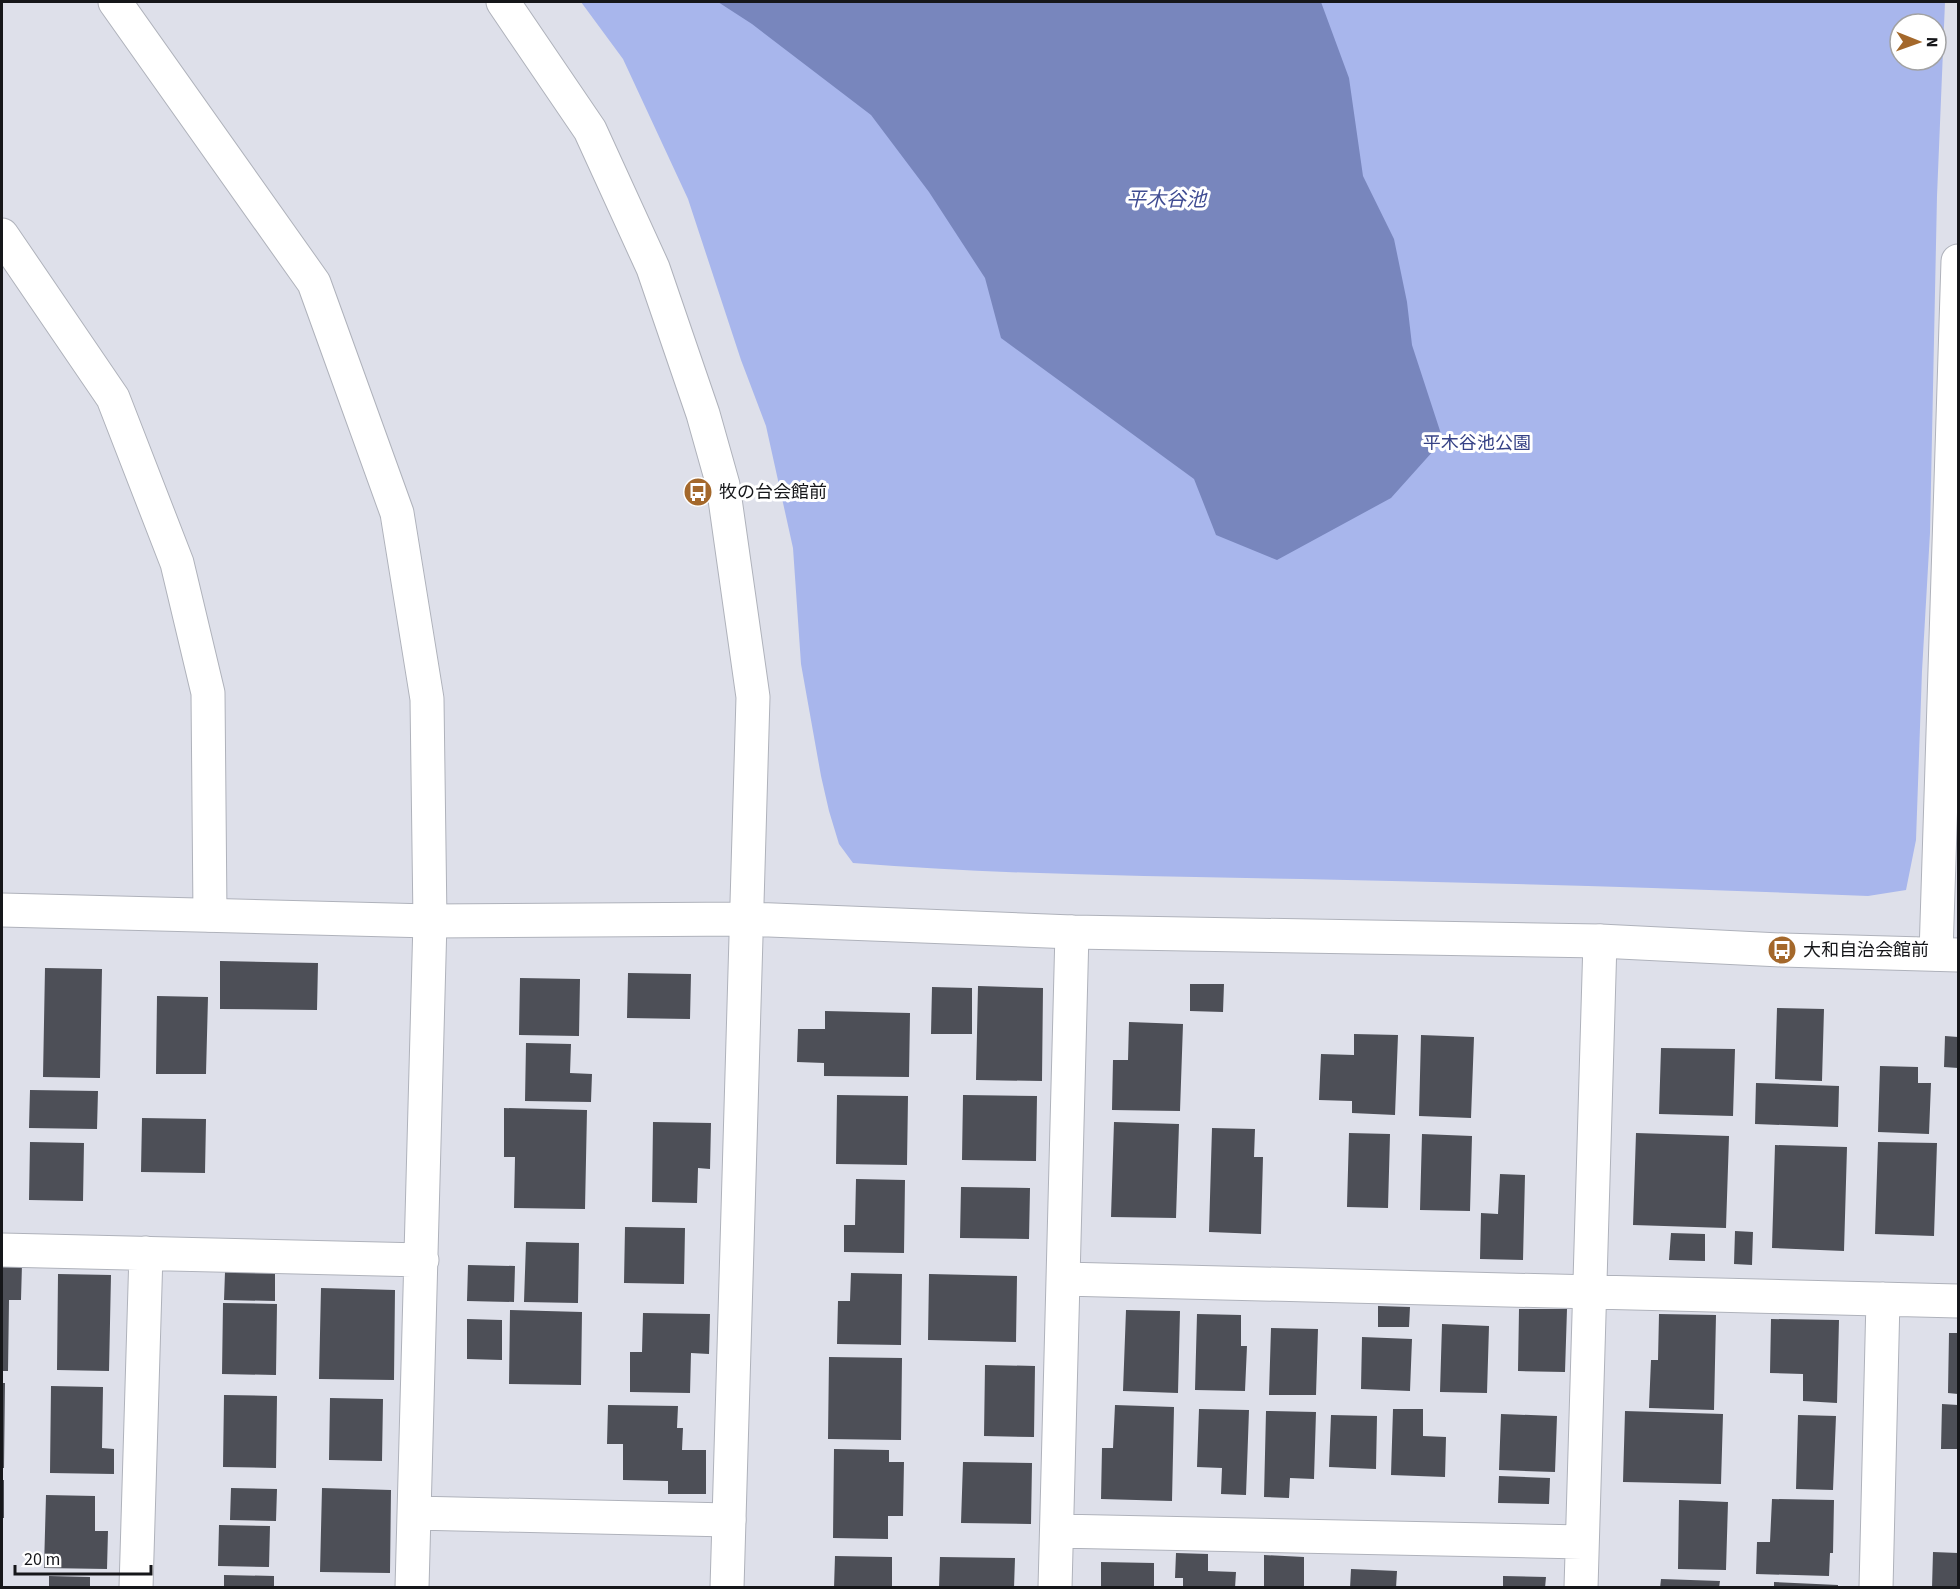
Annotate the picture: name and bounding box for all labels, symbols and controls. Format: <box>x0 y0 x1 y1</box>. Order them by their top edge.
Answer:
north arrow <box>1888 12 1948 72</box>
text: N <box>1921 37 1943 48</box>
water label: 平木谷池 <box>1126 186 1208 214</box>
park label: 平木谷池公園 <box>1423 431 1531 456</box>
bus stop icon: 牧の台会館前 <box>682 476 714 508</box>
place label: 牧の台会館前 <box>719 480 827 505</box>
bus stop icon: 大和自治会館前 <box>1766 934 1798 966</box>
place label: 大和自治会館前 <box>1803 938 1929 963</box>
scale bar <box>15 1538 152 1576</box>
text: 20 m <box>24 1547 60 1572</box>

